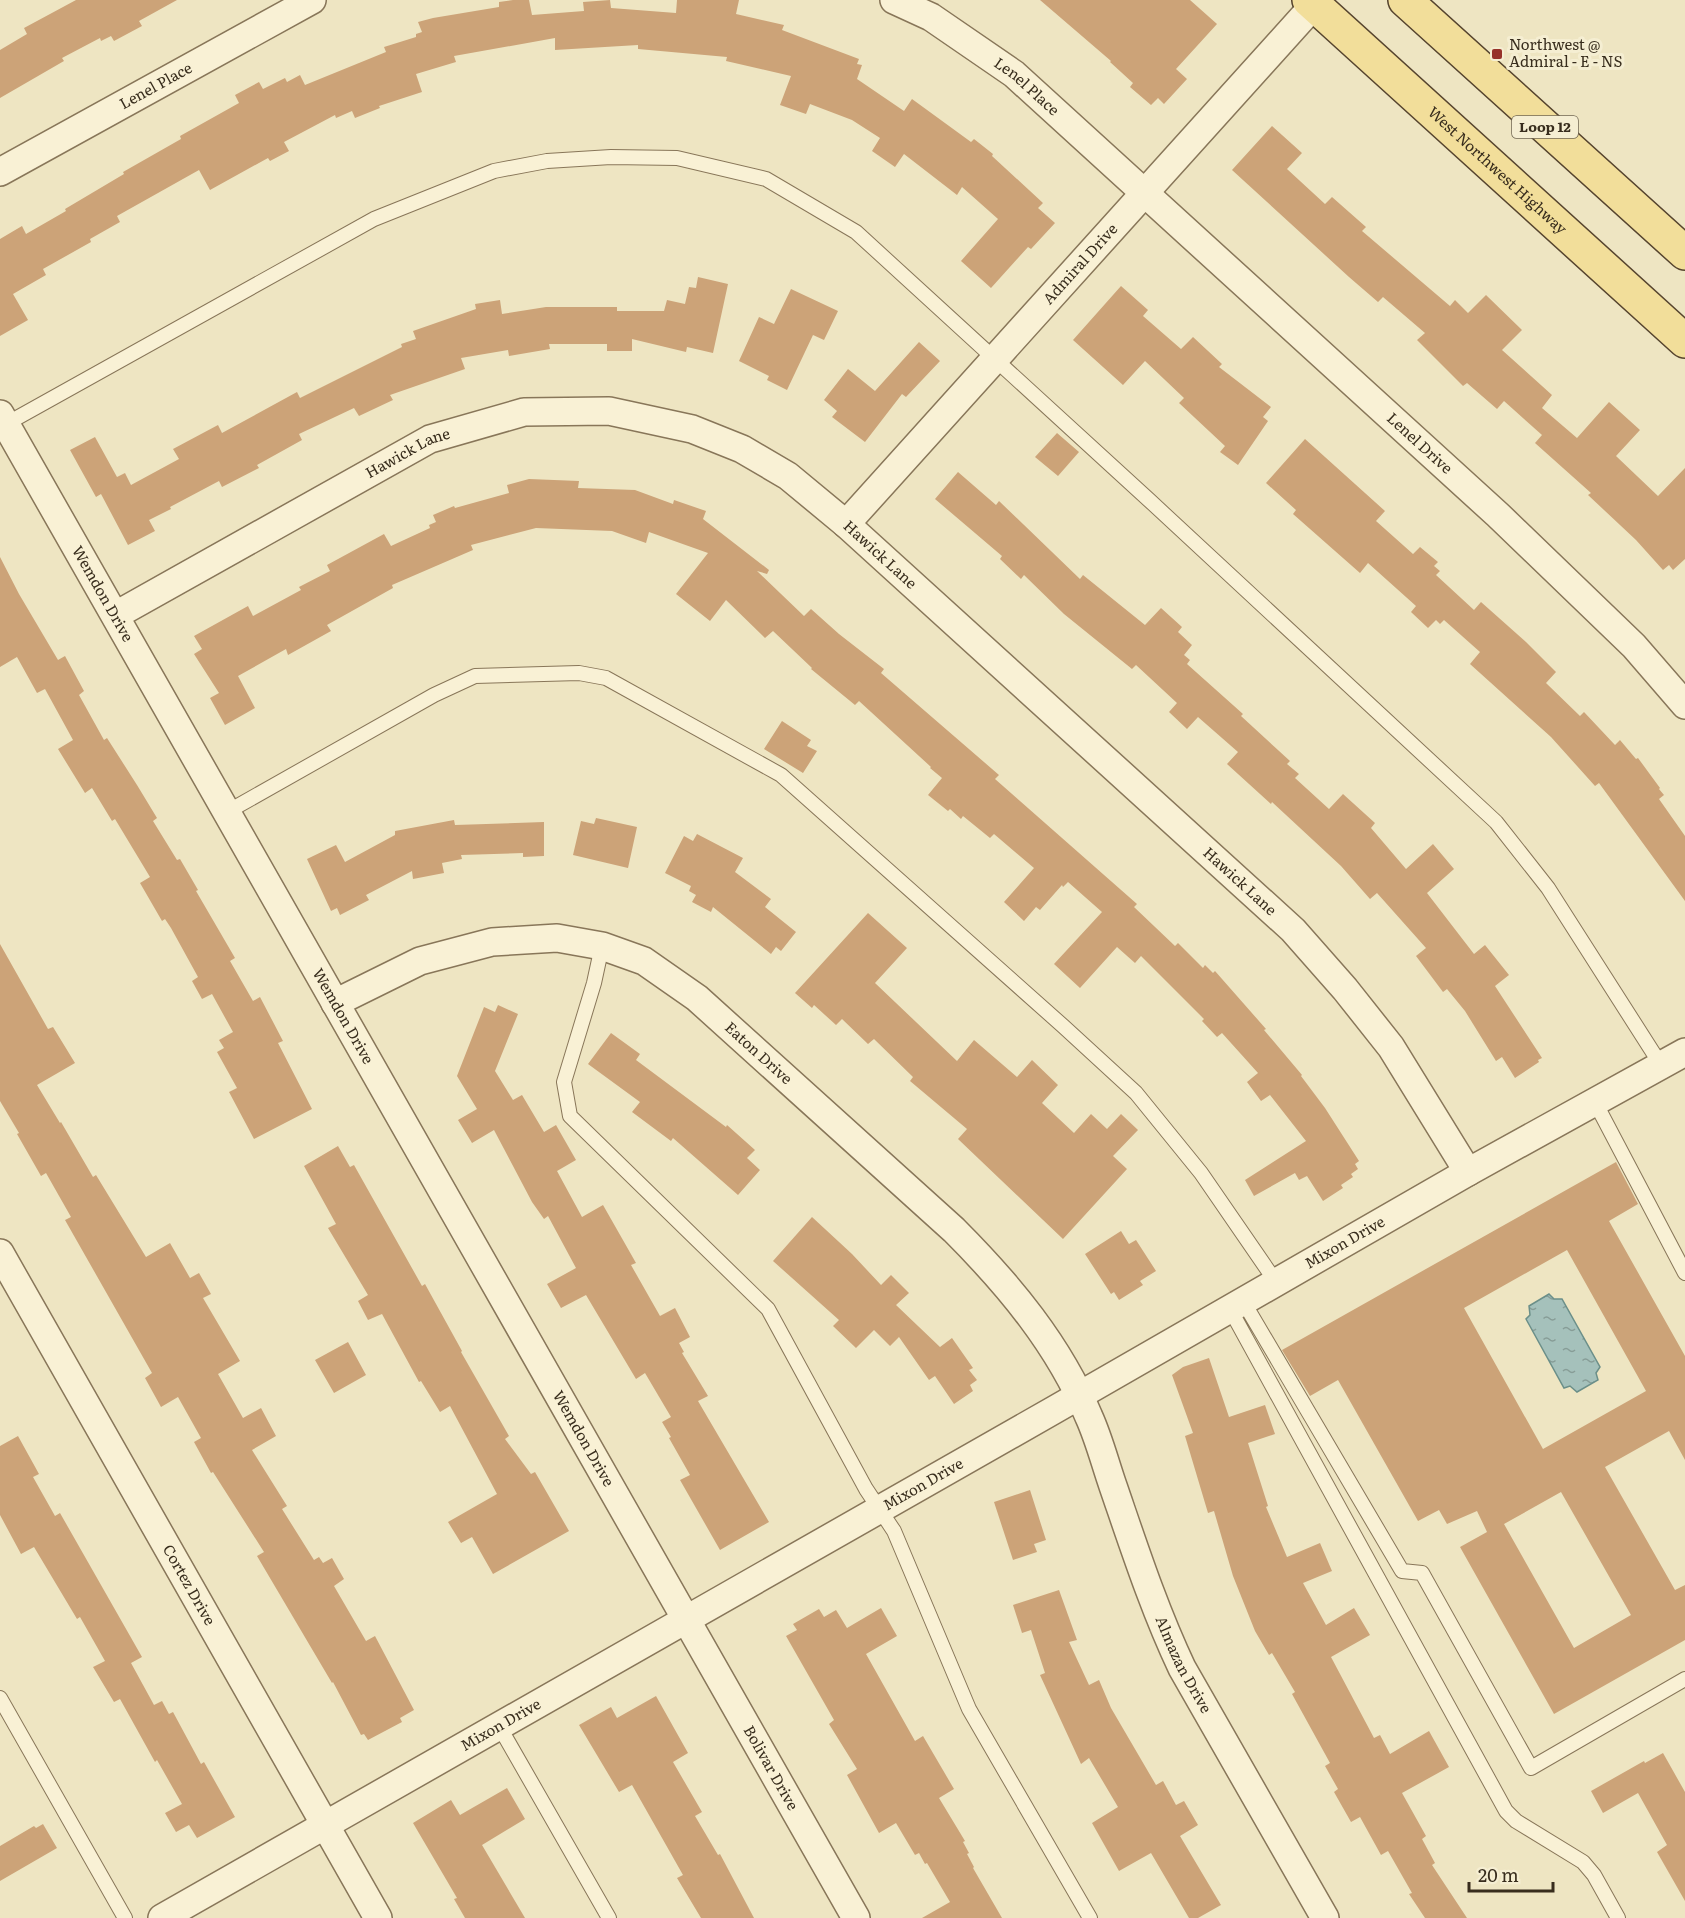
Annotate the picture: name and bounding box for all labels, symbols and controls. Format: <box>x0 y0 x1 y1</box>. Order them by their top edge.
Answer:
place label: Northwest @ Admiral - E - NS <box>1509 32 1623 72</box>
marker: Northwest @ Admiral - E - NS <box>1490 47 1504 61</box>
street label: Lenel Place <box>990 51 1065 120</box>
street label: Lenel Place <box>115 55 196 114</box>
street label: West Northwest Highway <box>1423 100 1573 239</box>
road number: Loop 12 <box>1512 116 1578 138</box>
street label: Admiral Drive <box>1036 217 1122 309</box>
street label: Lenel Drive <box>1382 406 1459 479</box>
street label: Hawick Lane <box>361 421 453 483</box>
street label: Hawick Lane <box>839 514 923 594</box>
street label: Wemdon Drive <box>67 541 140 646</box>
street label: Hawick Lane <box>1199 841 1283 920</box>
street label: Wemdon Drive <box>308 963 381 1068</box>
street label: Eaton Drive <box>720 1016 798 1089</box>
street label: Mixon Drive <box>1300 1209 1389 1274</box>
street label: Wemdon Drive <box>548 1386 621 1490</box>
street label: Mixon Drive <box>878 1451 967 1515</box>
street label: Cortez Drive <box>158 1540 222 1629</box>
street label: Almazan Drive <box>1151 1612 1219 1717</box>
street label: Mixon Drive <box>456 1692 545 1756</box>
street label: Bolivar Drive <box>739 1721 805 1814</box>
scale bar <box>1469 1855 1553 1893</box>
text: 20 m <box>1478 1861 1519 1888</box>

